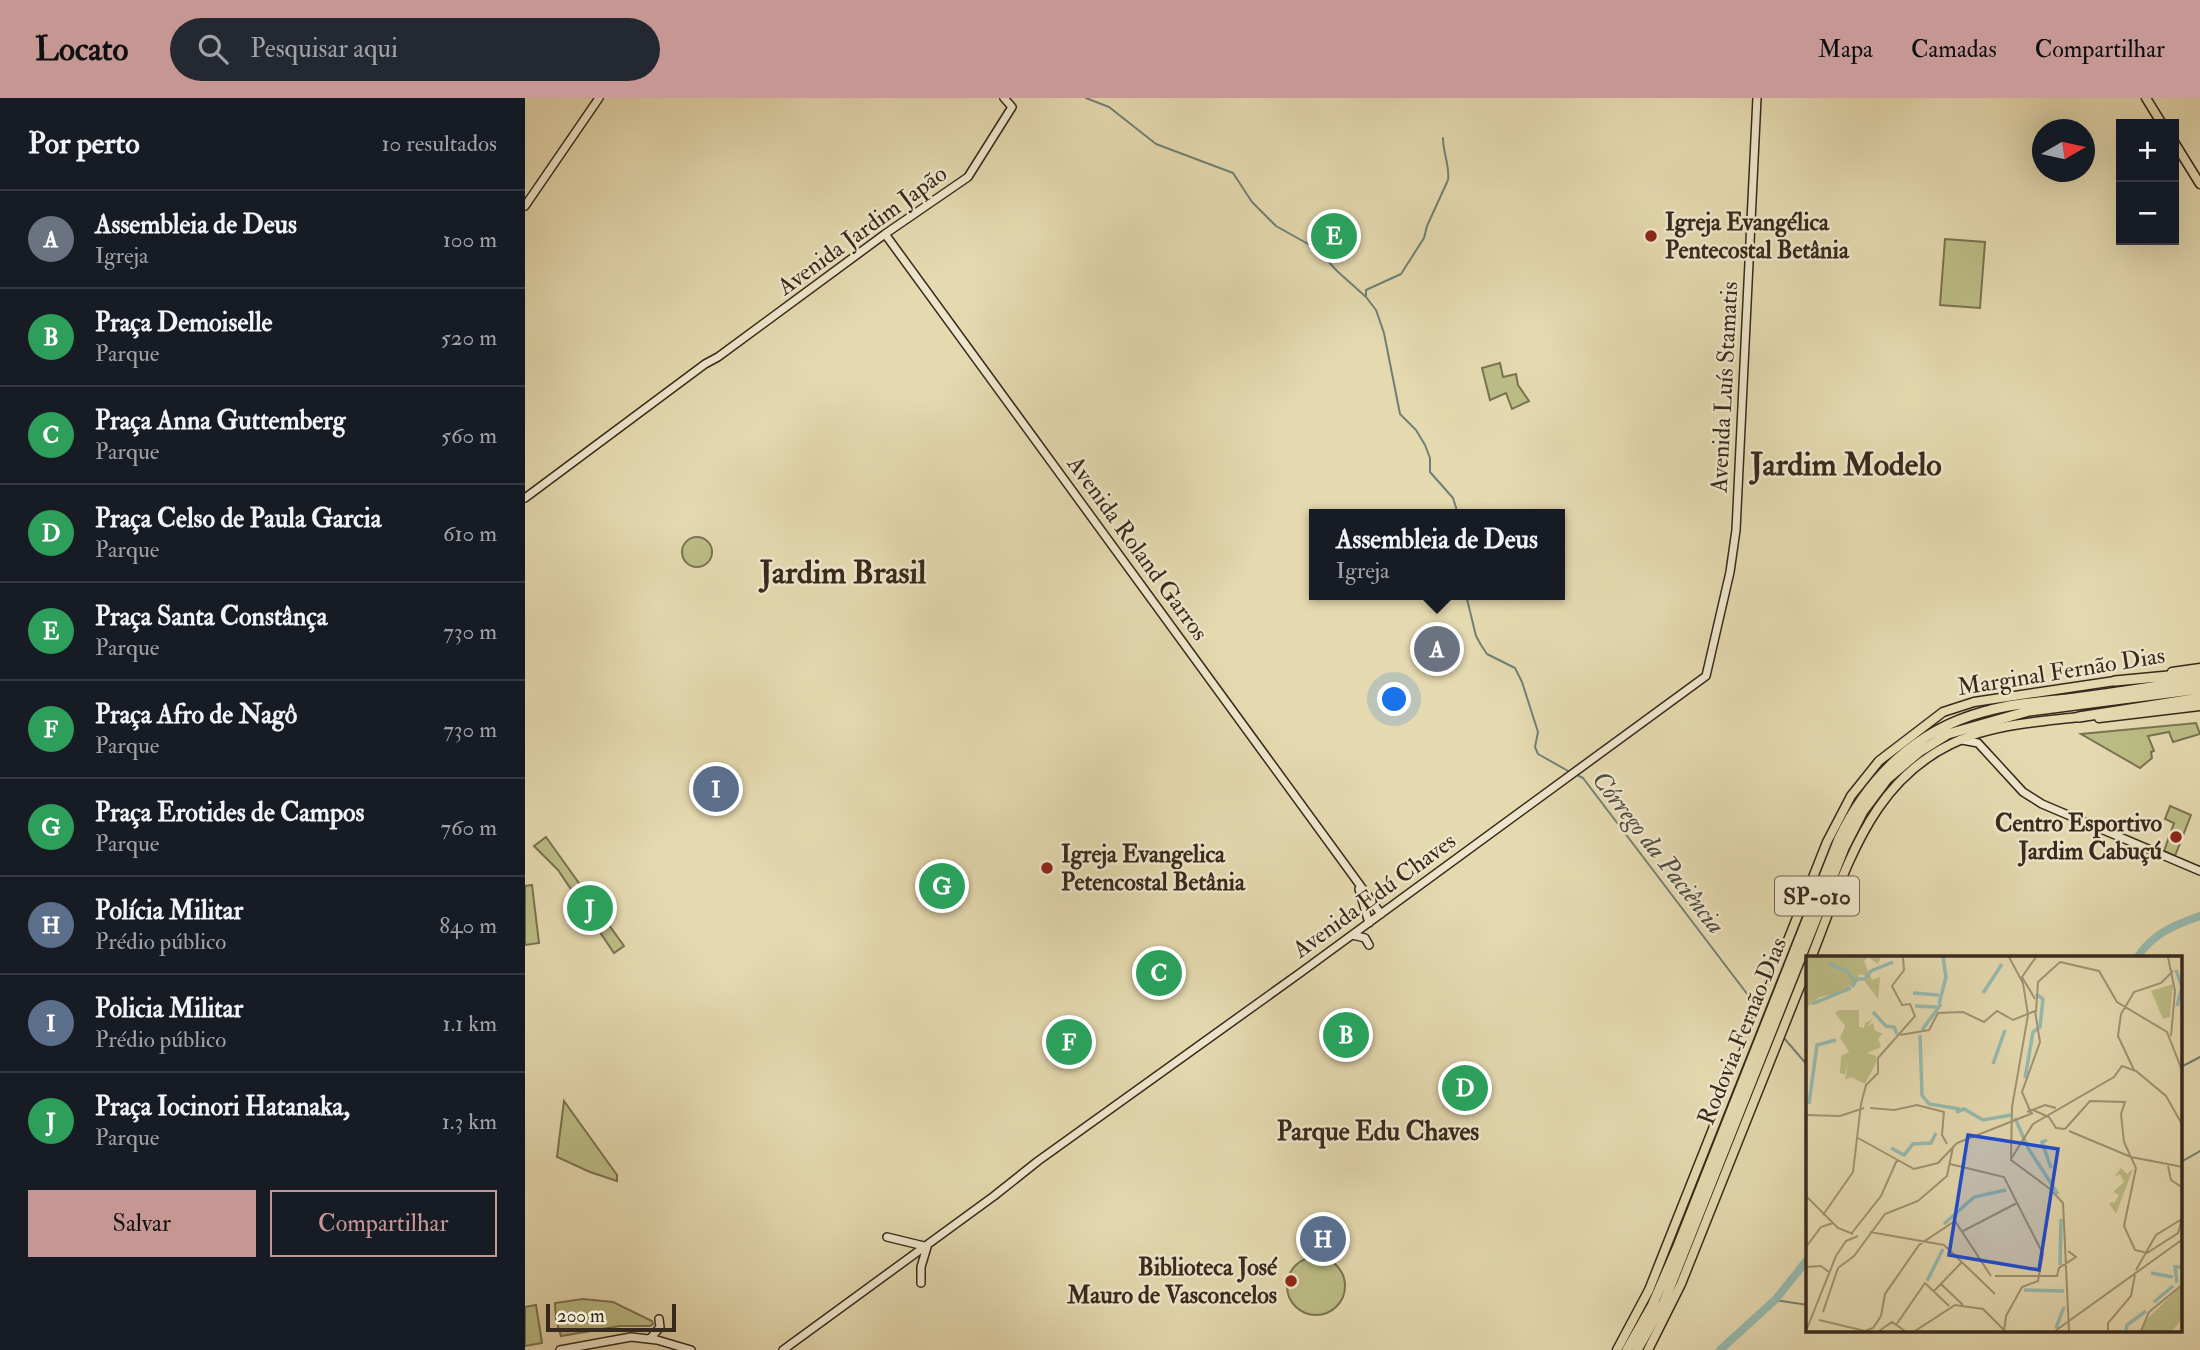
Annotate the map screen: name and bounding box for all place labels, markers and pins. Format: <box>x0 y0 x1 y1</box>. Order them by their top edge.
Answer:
place label: Igreja Evangélica Pentecostal Betânia <box>1665 207 1850 266</box>
pin: E <box>1311 210 1357 262</box>
marker: Igreja Evangélica Pentecostal Betânia <box>1643 228 1659 244</box>
pin: A <box>1414 623 1460 675</box>
pin: I <box>693 763 739 815</box>
place label: Centro Esportivo Jardim Cabuçú <box>1995 808 2163 867</box>
marker: Centro Esportivo Jardim Cabuçú <box>2168 829 2184 845</box>
place label: Igreja Evangelica Petencostal Betânia <box>1061 839 1246 898</box>
pin: G <box>919 860 965 912</box>
marker: Igreja Evangelica Petencostal Betânia <box>1039 860 1055 876</box>
pin: J <box>567 882 613 934</box>
pin: C <box>1136 947 1182 999</box>
pin: B <box>1323 1009 1369 1061</box>
pin: F <box>1046 1016 1092 1068</box>
pin: D <box>1442 1062 1488 1114</box>
pin: H <box>1300 1213 1346 1265</box>
place label: Biblioteca José Mauro de Vasconcelos <box>1066 1252 1278 1311</box>
marker: Biblioteca José Mauro de Vasconcelos <box>1283 1273 1299 1289</box>

